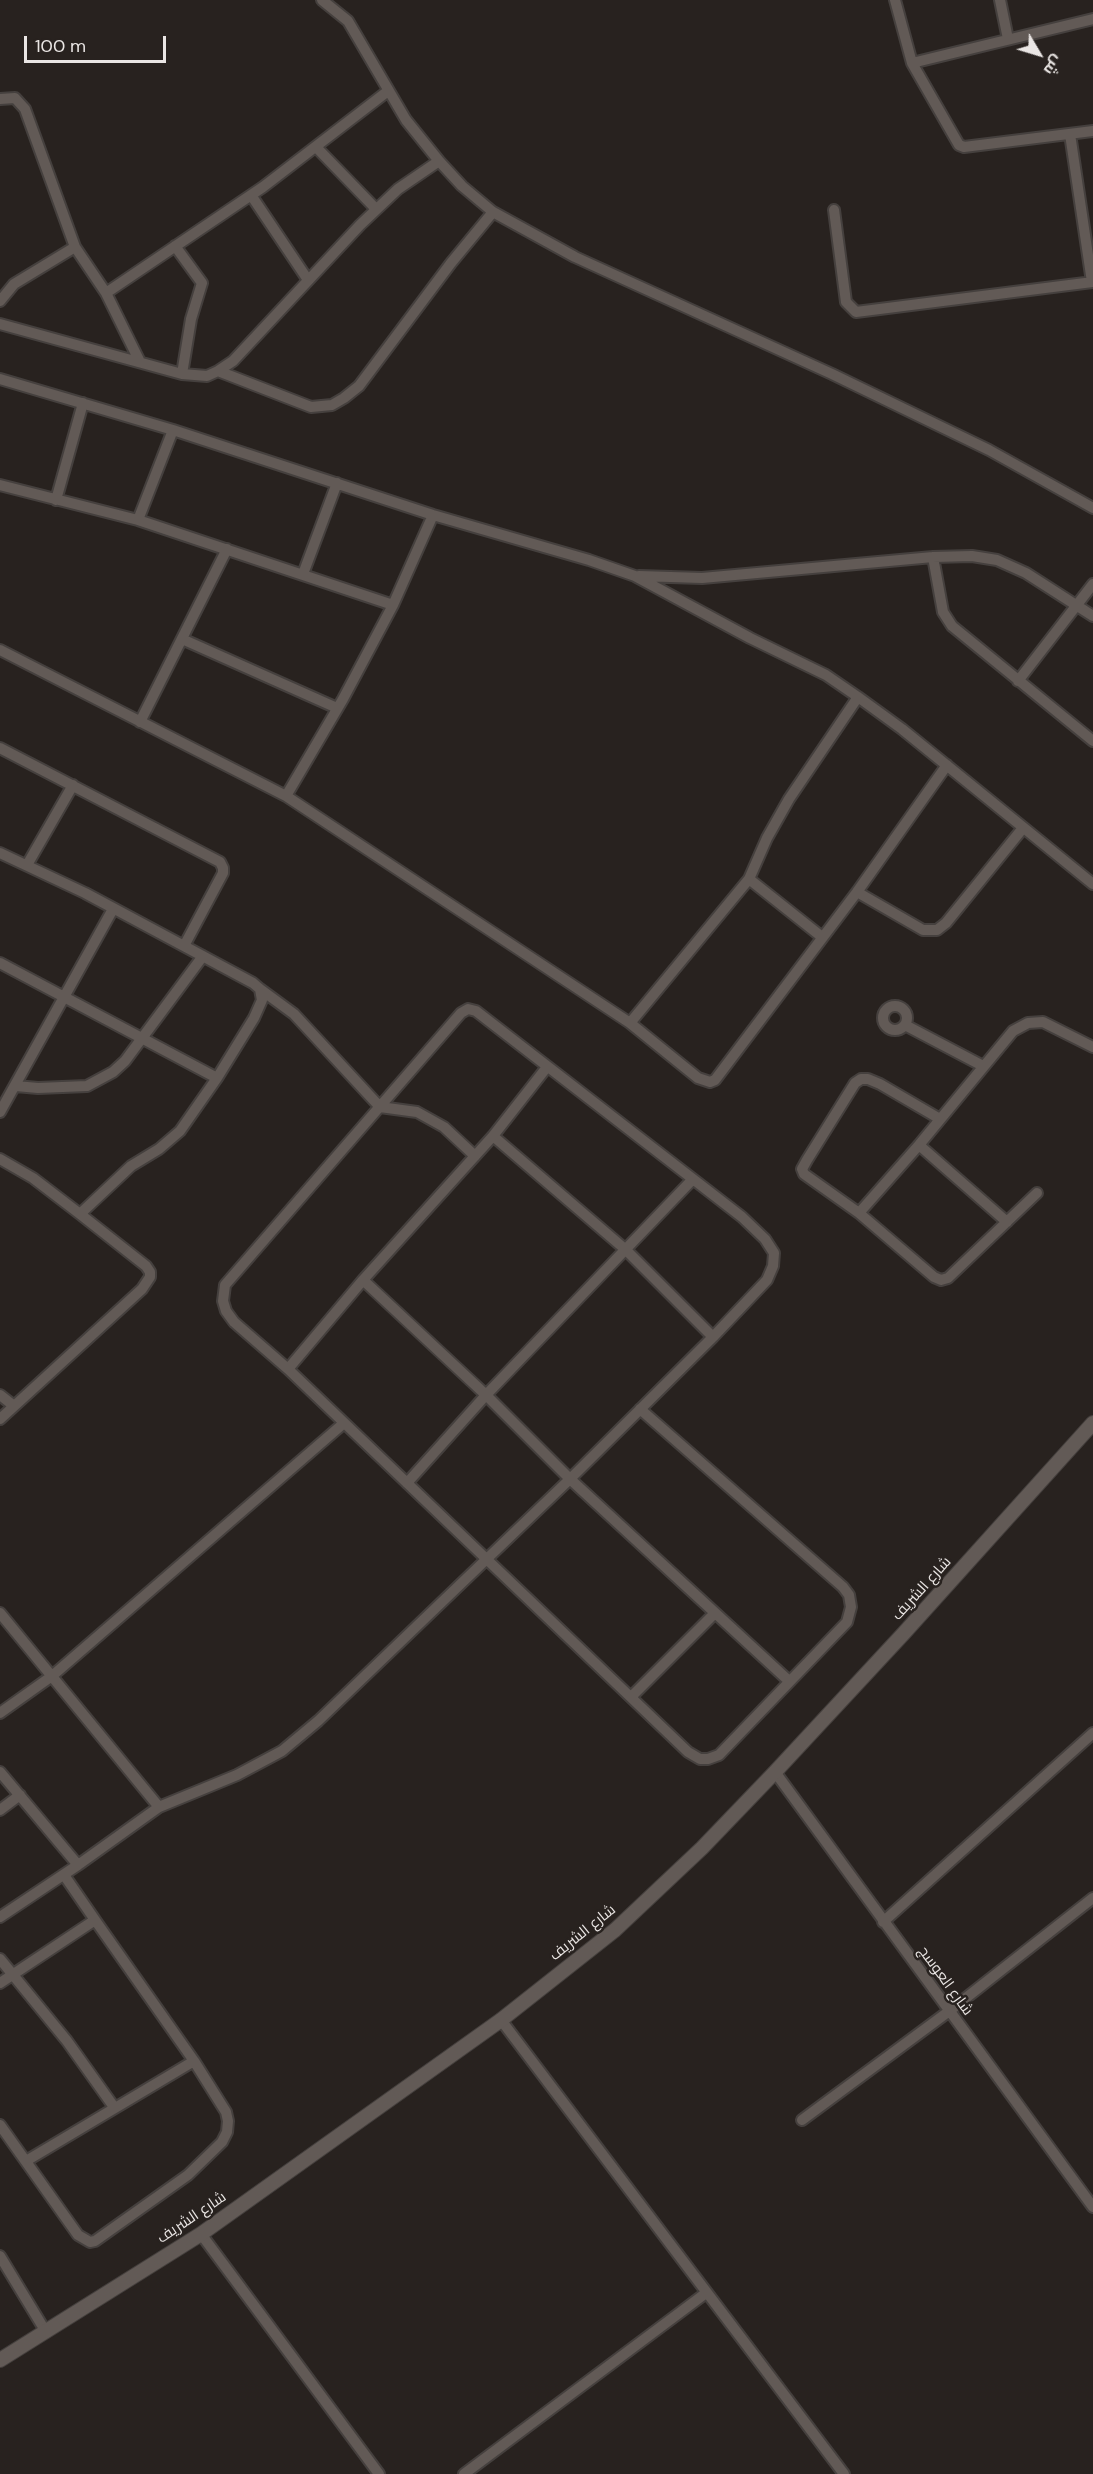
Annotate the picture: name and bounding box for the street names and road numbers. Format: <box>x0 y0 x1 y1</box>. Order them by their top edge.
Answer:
street label: شارع الشريف <box>889 1553 955 1625</box>
street label: شارع الشريف <box>546 1901 620 1965</box>
street label: شارع العوسج <box>914 1943 976 2019</box>
street label: شارع الشريف <box>154 2188 230 2248</box>

